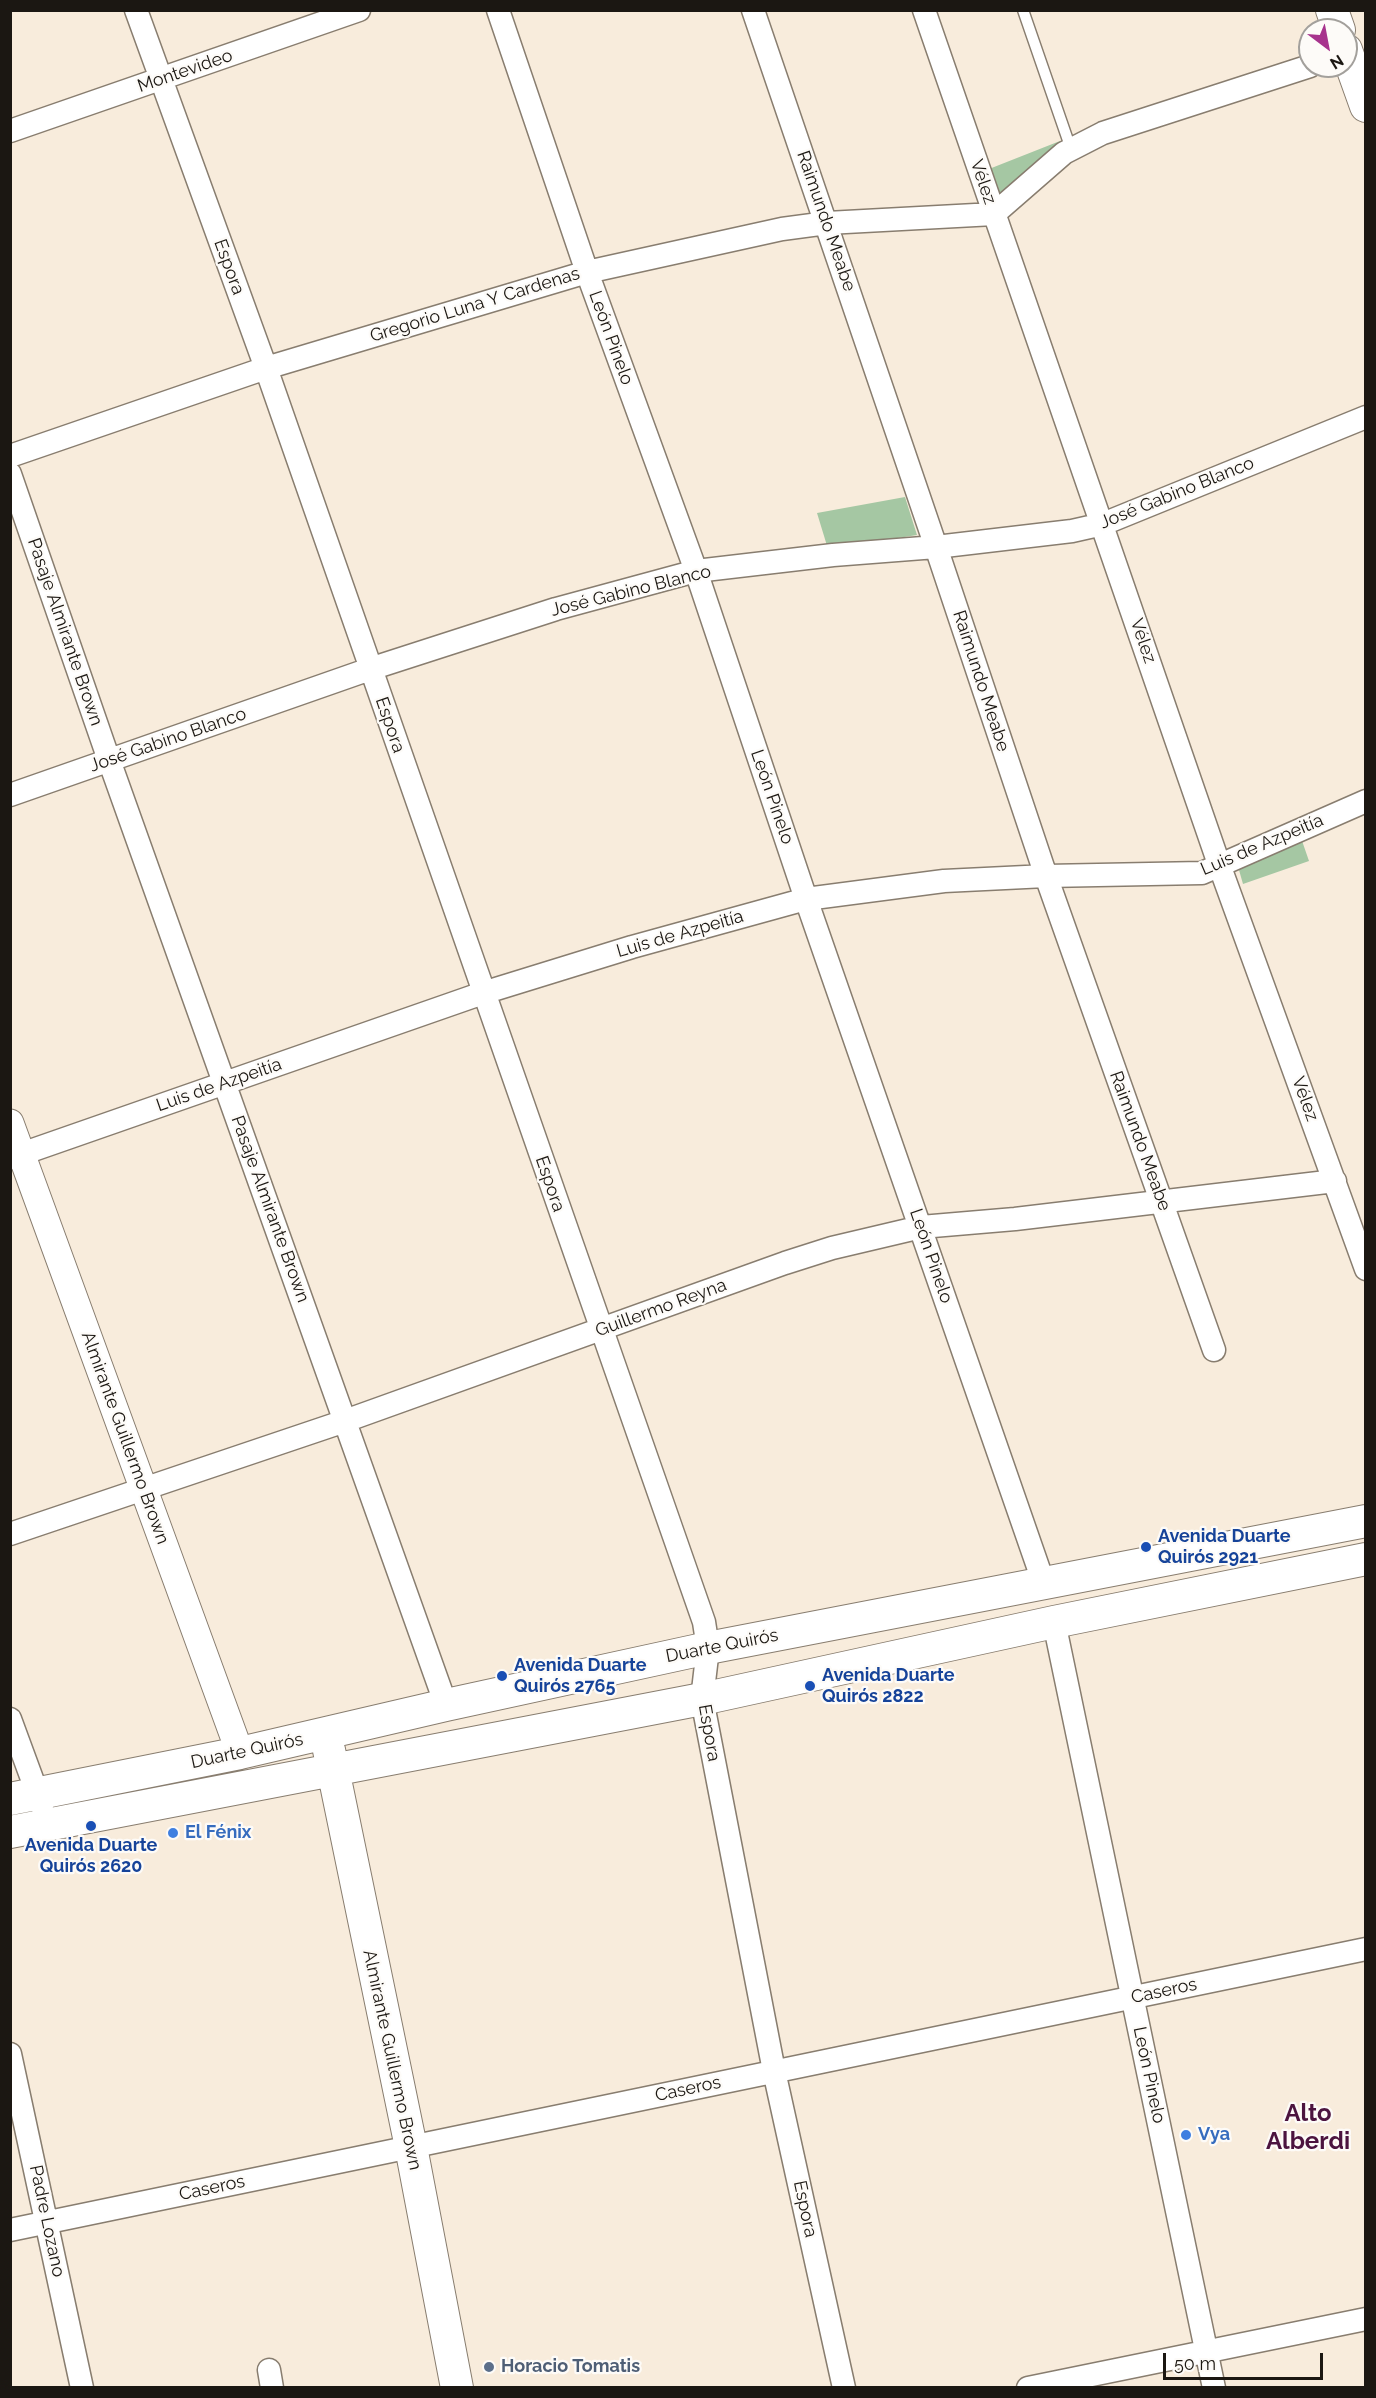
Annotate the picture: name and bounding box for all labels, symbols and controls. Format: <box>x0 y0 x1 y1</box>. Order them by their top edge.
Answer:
north arrow <box>1298 18 1358 78</box>
street label: Montevideo <box>135 45 235 97</box>
text: N <box>1327 51 1347 73</box>
street label: Raimundo Meabe <box>792 148 860 294</box>
street label: Vélez <box>965 157 1001 207</box>
street label: Espora <box>209 236 249 298</box>
street label: Gregorio Luna Y Cardenas <box>368 263 582 347</box>
street label: León Pinelo <box>584 288 638 388</box>
street label: José Gabino Blanco <box>1097 452 1257 534</box>
street label: Pasaje Almirante Brown <box>23 535 107 729</box>
street label: José Gabino Blanco <box>549 561 713 621</box>
street label: Raimundo Meabe <box>948 608 1014 754</box>
street label: Vélez <box>1125 616 1161 666</box>
street label: Espora <box>370 694 410 756</box>
street label: José Gabino Blanco <box>87 703 249 777</box>
street label: León Pinelo <box>746 747 798 847</box>
street label: Luis de Azpeitía <box>1197 809 1327 881</box>
street label: Luis de Azpeitía <box>614 906 746 962</box>
street label: Luis de Azpeitía <box>154 1053 284 1117</box>
street label: Raimundo Meabe <box>1105 1068 1175 1214</box>
street label: Vélez <box>1287 1074 1323 1124</box>
street label: Pasaje Almirante Brown <box>226 1113 314 1305</box>
street label: Espora <box>530 1153 570 1215</box>
street label: León Pinelo <box>905 1206 957 1306</box>
street label: Guillermo Reyna <box>593 1274 729 1342</box>
street label: Almirante Guillermo Brown <box>76 1329 174 1547</box>
place label: Avenida Duarte Quirós 2921 <box>1158 1526 1290 1568</box>
marker: Avenida Duarte Quirós 2921 <box>1139 1540 1153 1554</box>
street label: Duarte Quirós <box>664 1624 780 1668</box>
place label: Avenida Duarte Quirós 2765 <box>514 1655 646 1698</box>
place label: Avenida Duarte Quirós 2822 <box>822 1665 954 1708</box>
marker: Avenida Duarte Quirós 2765 <box>495 1669 509 1683</box>
marker: Avenida Duarte Quirós 2822 <box>803 1679 817 1693</box>
street label: Espora <box>693 1703 725 1763</box>
street label: Duarte Quirós <box>189 1729 305 1773</box>
marker: Avenida Duarte Quirós 2620 <box>84 1819 98 1833</box>
place label: El Fénix <box>185 1822 251 1844</box>
marker: El Fénix <box>166 1826 180 1840</box>
place label: Avenida Duarte Quirós 2620 <box>25 1835 157 1878</box>
street label: Almirante Guillermo Brown <box>358 1948 426 2172</box>
street label: Caseros <box>1129 1973 1199 2009</box>
street label: León Pinelo <box>1128 2025 1170 2125</box>
street label: Caseros <box>653 2071 723 2107</box>
district label: Alto Alberdi <box>1266 2100 1350 2156</box>
place label: Vya <box>1198 2124 1230 2146</box>
marker: Vya <box>1179 2128 1193 2142</box>
street label: Padre Lozano <box>25 2163 69 2279</box>
street label: Caseros <box>177 2170 247 2206</box>
street label: Espora <box>788 2179 822 2239</box>
scale bar <box>1166 2341 1326 2379</box>
text: 50 m <box>1174 2353 1216 2374</box>
place label: Horacio Tomatis <box>501 2356 640 2378</box>
marker: Horacio Tomatis <box>482 2360 496 2374</box>

